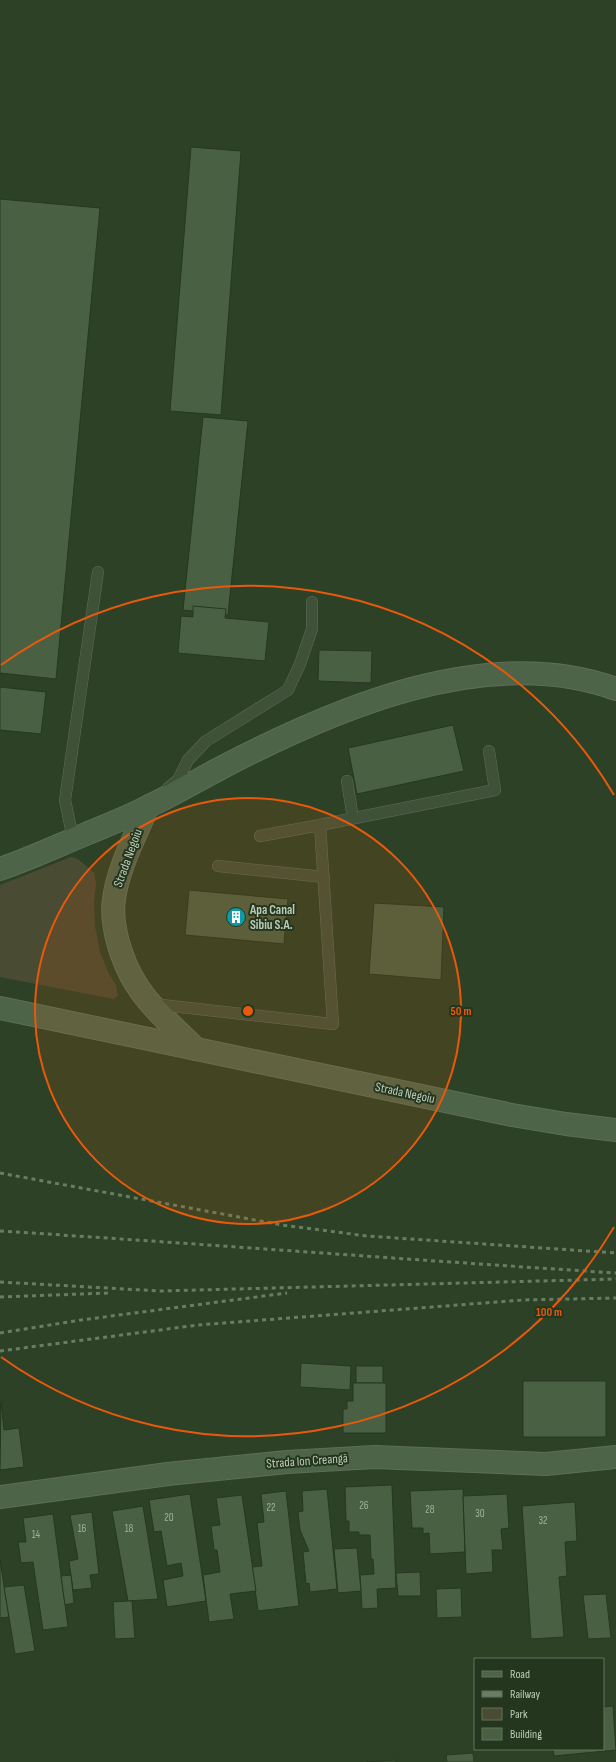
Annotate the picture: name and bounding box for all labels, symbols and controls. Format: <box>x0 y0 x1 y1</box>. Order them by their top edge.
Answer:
street label: Strada Negoiu <box>110 827 146 889</box>
place label: Apa Canal Sibiu S.A. <box>249 902 295 933</box>
building icon: Apa Canal Sibiu S.A. <box>225 906 247 928</box>
centre of rings <box>241 1004 255 1018</box>
text: 50 m <box>451 1004 471 1019</box>
street label: Strada Negoiu <box>374 1079 436 1107</box>
text: 100 m <box>536 1305 562 1320</box>
street label: Strada Ion Creangă <box>266 1450 348 1472</box>
house number: 26 <box>359 1499 369 1512</box>
house number: 22 <box>266 1501 276 1514</box>
house number: 28 <box>425 1503 435 1516</box>
house number: 30 <box>475 1507 485 1520</box>
house number: 20 <box>164 1511 174 1524</box>
house number: 32 <box>538 1514 548 1527</box>
house number: 16 <box>78 1522 87 1535</box>
house number: 18 <box>125 1522 134 1535</box>
house number: 14 <box>32 1528 41 1541</box>
legend <box>474 1658 604 1750</box>
text: Road <box>510 1667 530 1682</box>
text: Railway <box>510 1687 541 1702</box>
text: Park <box>510 1707 528 1722</box>
text: Building <box>510 1727 542 1742</box>

